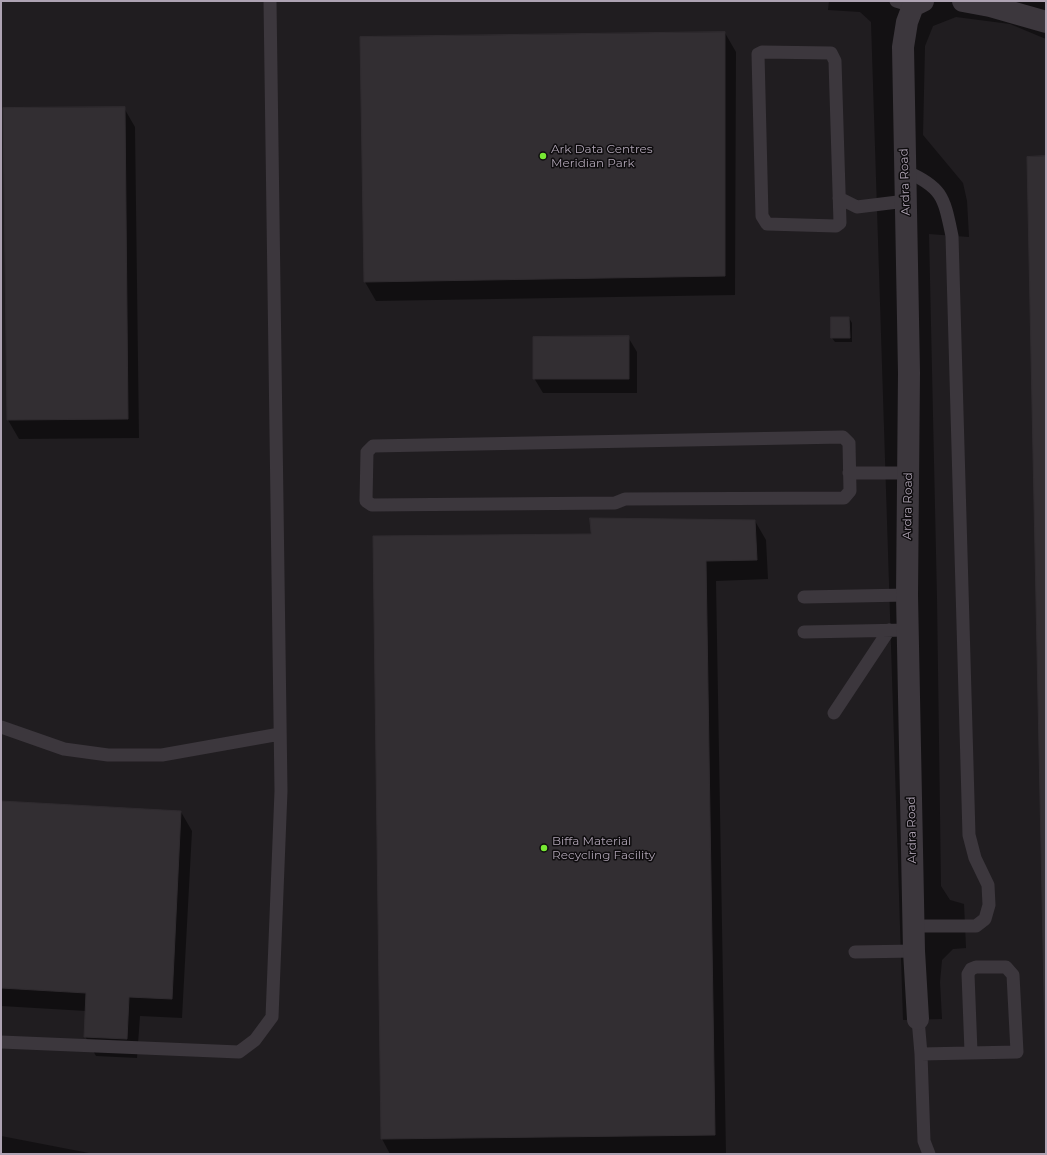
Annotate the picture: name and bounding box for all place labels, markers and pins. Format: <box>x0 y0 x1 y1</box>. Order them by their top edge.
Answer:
place label: Ark Data Centres Meridian Park <box>551 142 653 170</box>
marker: Ark Data Centres Meridian Park <box>538 151 548 161</box>
place label: Biffa Material Recycling Facility <box>552 834 655 862</box>
marker: Biffa Material Recycling Facility <box>539 843 549 853</box>

